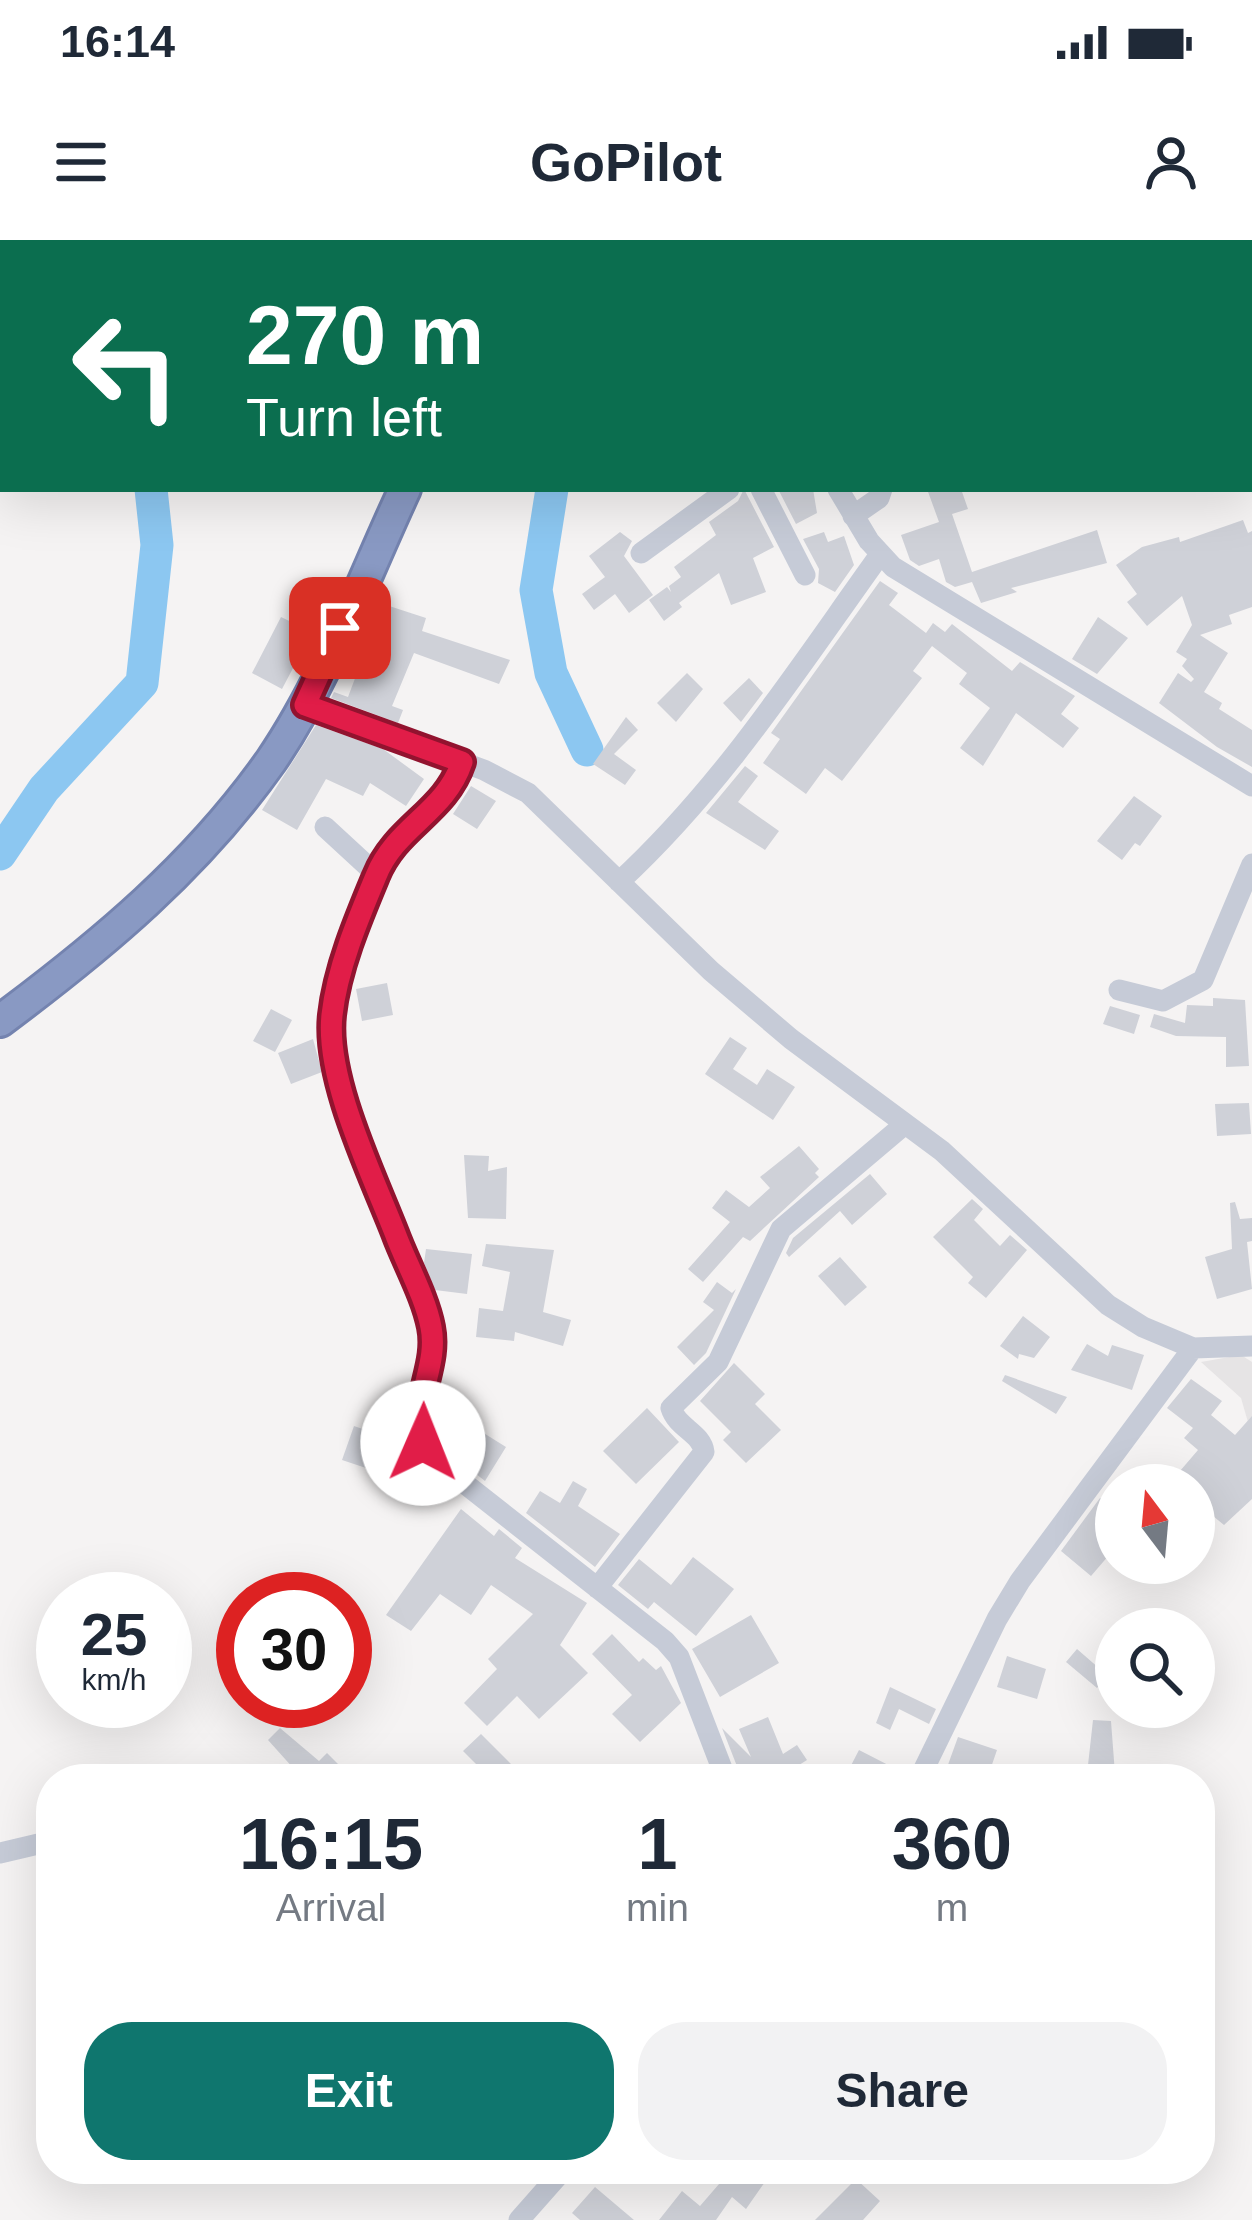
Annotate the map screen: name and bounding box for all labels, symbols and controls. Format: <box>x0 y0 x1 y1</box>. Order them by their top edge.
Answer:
text: 16:14 <box>60 16 175 67</box>
icon: menu <box>48 129 114 195</box>
icon: person <box>1138 129 1204 195</box>
text: GoPilot <box>530 132 722 192</box>
icon: left <box>48 288 204 444</box>
text: 270 m <box>246 288 484 382</box>
text: Turn left <box>246 387 442 447</box>
pin <box>289 577 391 679</box>
icon: arrive <box>307 595 373 661</box>
position arrow <box>360 1380 486 1506</box>
north arrow <box>1095 1464 1215 1584</box>
map controls <box>1095 1464 1215 1728</box>
speed limit sign: 30 <box>216 1572 372 1728</box>
text: 25 <box>81 1601 147 1668</box>
button: search <box>1095 1608 1215 1728</box>
text: km/h <box>81 1663 147 1696</box>
text: 16:15 <box>239 1804 423 1884</box>
text: 1 <box>637 1804 678 1884</box>
text: 360 <box>892 1804 1012 1884</box>
text: Arrival <box>276 1886 386 1929</box>
text: min <box>626 1886 689 1929</box>
text: m <box>936 1886 968 1929</box>
button: Exit <box>84 2022 614 2160</box>
button: Share <box>638 2022 1167 2160</box>

